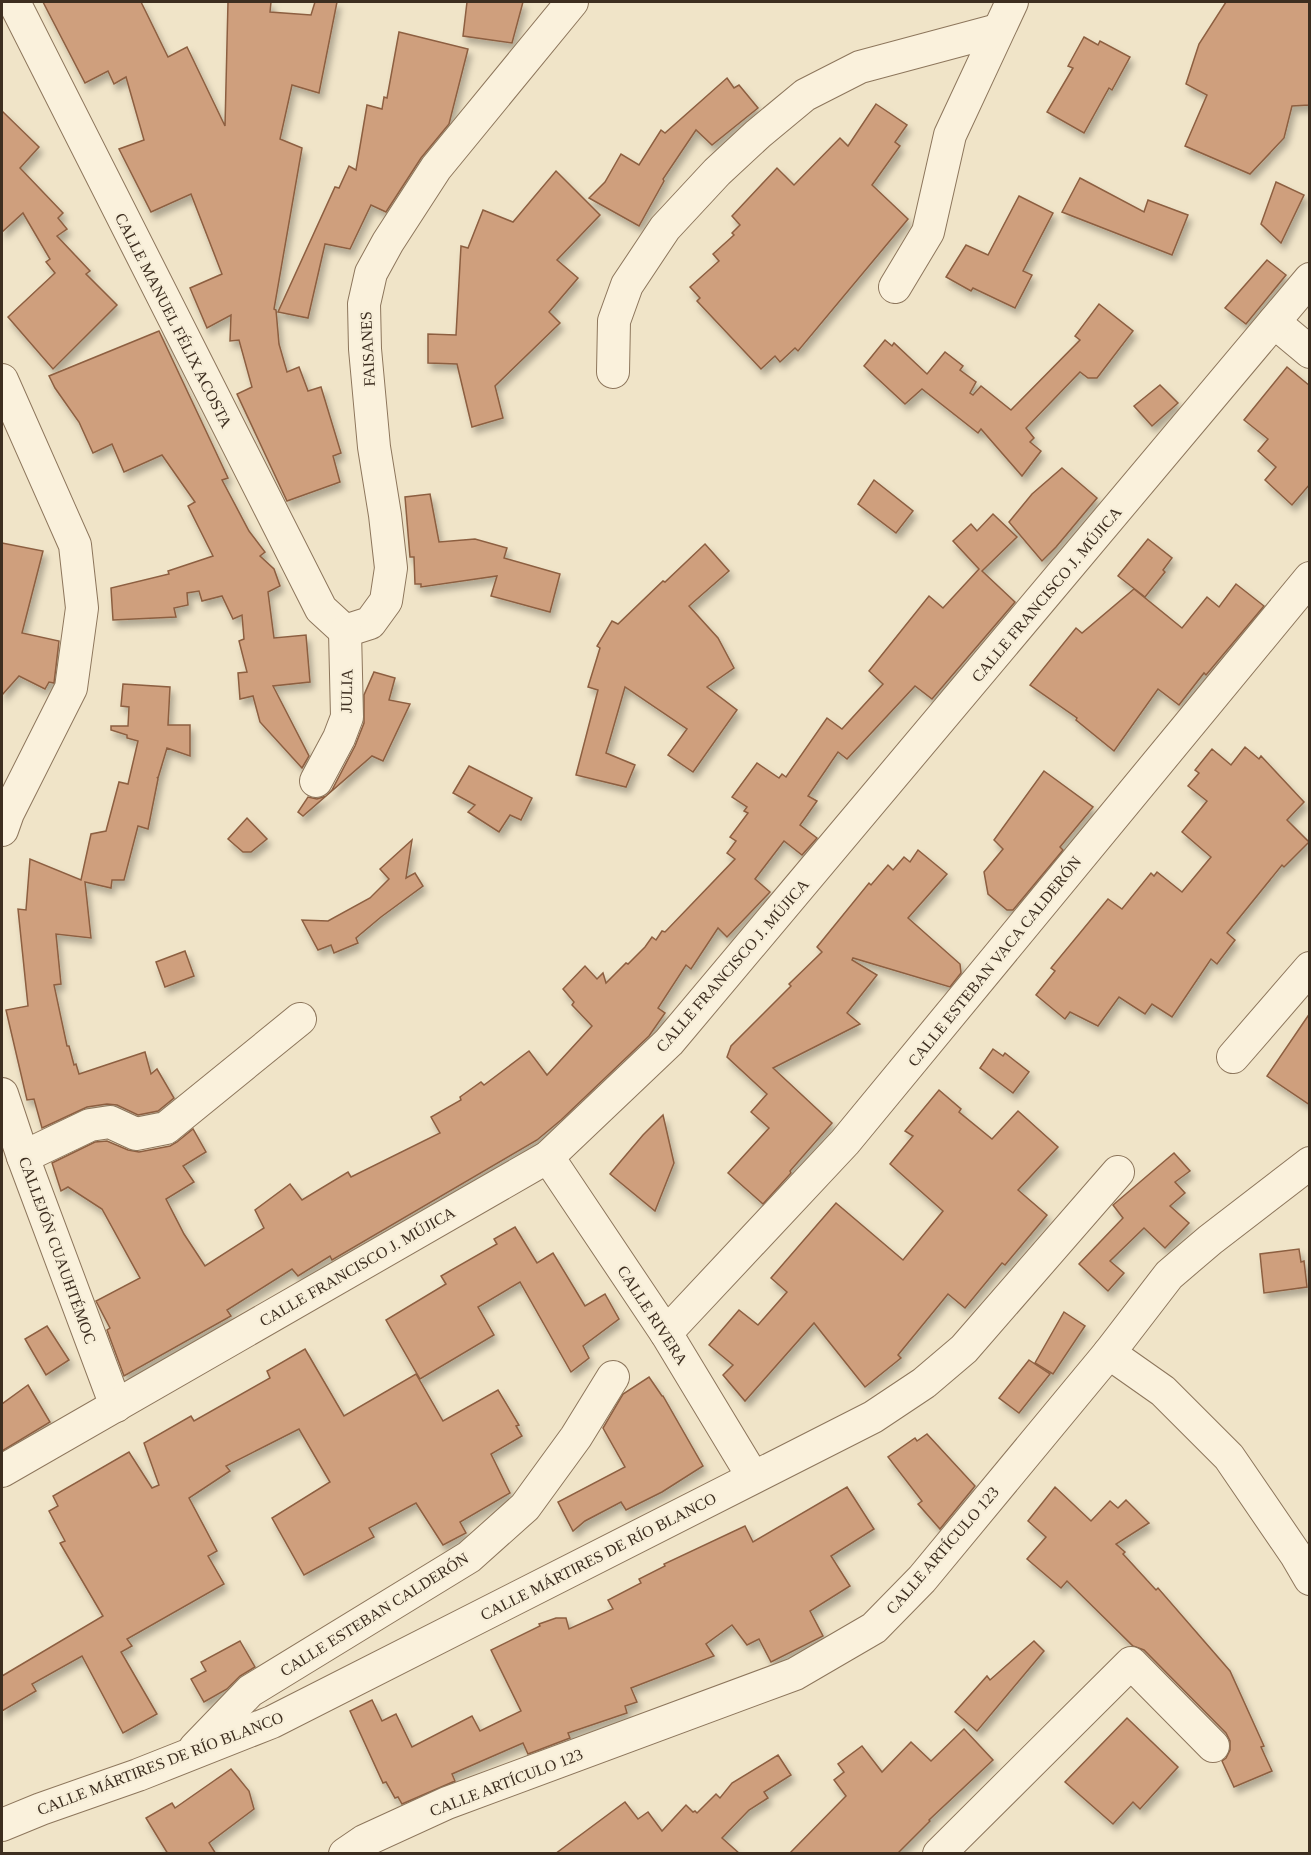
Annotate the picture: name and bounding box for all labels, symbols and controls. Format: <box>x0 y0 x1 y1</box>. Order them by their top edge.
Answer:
street label: CALLE MANUEL FÉLIX ACOSTA <box>112 210 236 431</box>
street label: FAISANES <box>357 311 378 387</box>
street label: CALLE FRANCISCO J. MÚJICA <box>967 502 1125 685</box>
street label: JULIA <box>338 668 355 713</box>
street label: CALLE ESTEBAN VACA CALDERÓN <box>904 852 1085 1070</box>
street label: CALLE FRANCISCO J. MÚJICA <box>652 875 812 1055</box>
street label: CALLEJÓN CUAUHTÉMOC <box>16 1154 100 1346</box>
street label: CALLE FRANCISCO J. MÚJICA <box>256 1202 459 1330</box>
street label: CALLE RIVERA <box>614 1262 691 1369</box>
street label: CALLE ARTÍCULO 123 <box>882 1483 1002 1617</box>
street label: CALLE MÁRTIRES DE RÍO BLANCO <box>477 1488 719 1624</box>
street label: CALLE ESTEBAN CALDERÓN <box>277 1548 472 1680</box>
street label: CALLE MÁRTIRES DE RÍO BLANCO <box>34 1708 286 1818</box>
street label: CALLE ARTÍCULO 123 <box>427 1744 585 1820</box>

